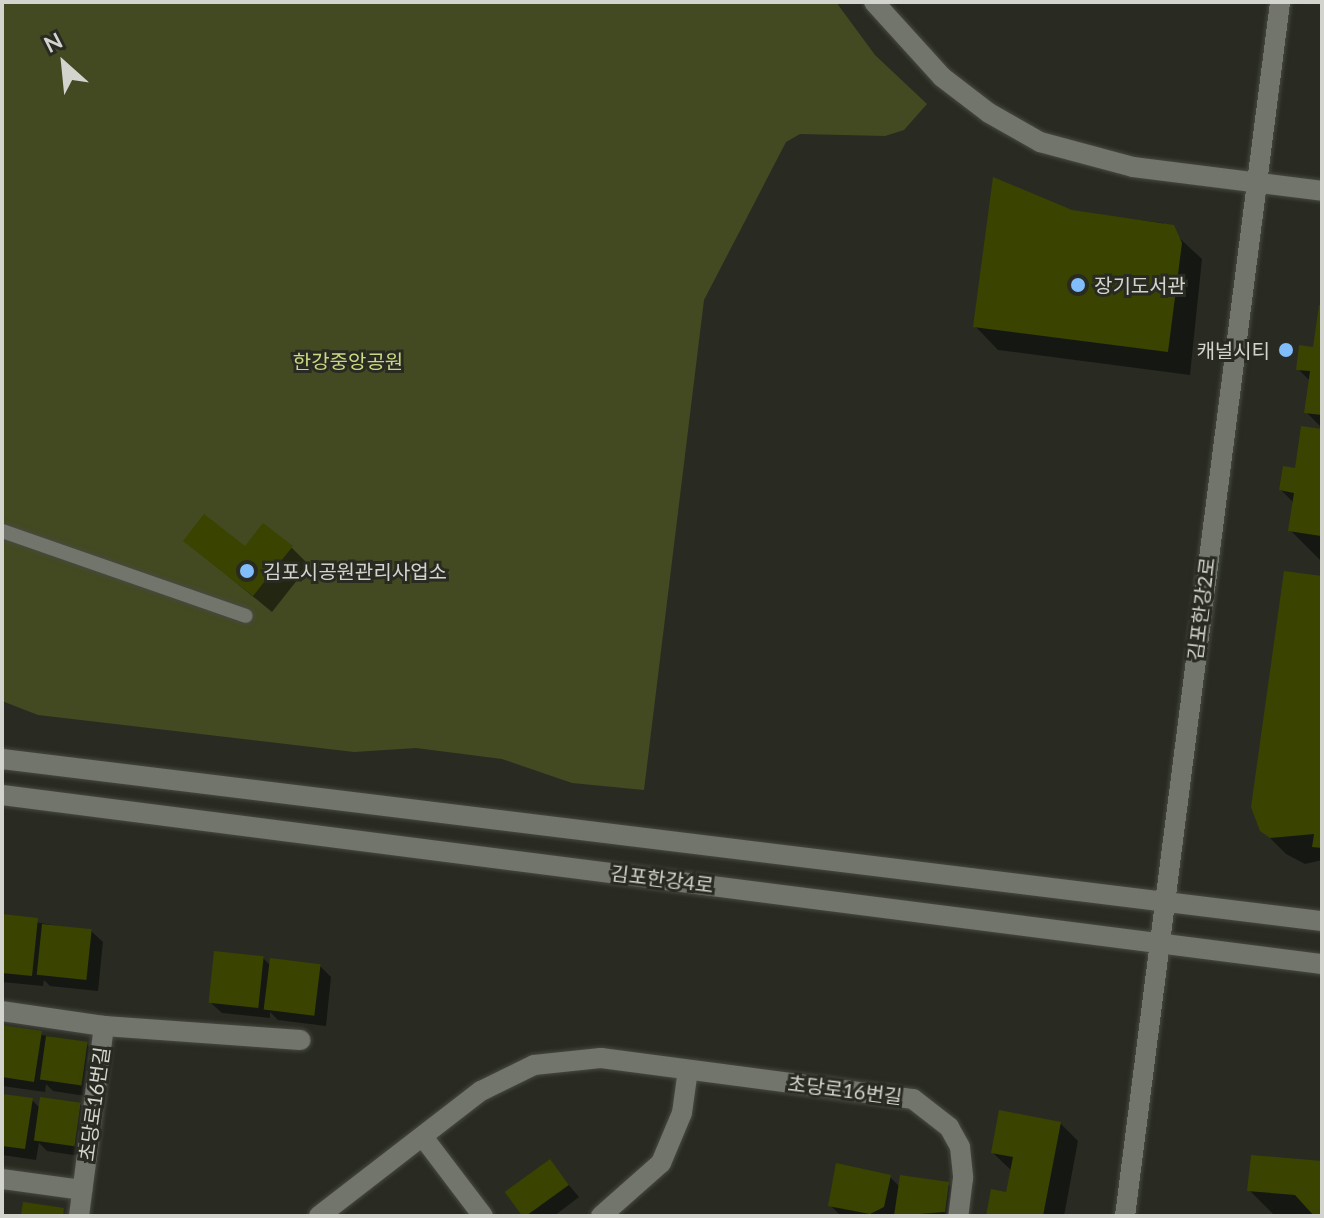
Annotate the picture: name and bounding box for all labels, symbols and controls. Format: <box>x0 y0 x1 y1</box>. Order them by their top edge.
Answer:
north arrow <box>24 24 104 104</box>
text: N <box>39 26 67 58</box>
place label: 장기도서관 <box>1094 273 1186 297</box>
marker: 장기도서관 <box>1069 276 1087 294</box>
place label: 캐널시티 <box>1196 338 1270 362</box>
marker: 캐널시티 <box>1277 341 1295 359</box>
park label: 한강중앙공원 <box>293 349 403 373</box>
street label: 김포한강2로 <box>1183 556 1219 662</box>
place label: 김포시공원관리사업소 <box>263 559 447 583</box>
marker: 김포시공원관리사업소 <box>238 562 256 580</box>
street label: 김포한강4로 <box>609 861 715 897</box>
street label: 초당로16번길 <box>74 1045 114 1163</box>
street label: 초당로16번길 <box>786 1071 904 1109</box>

